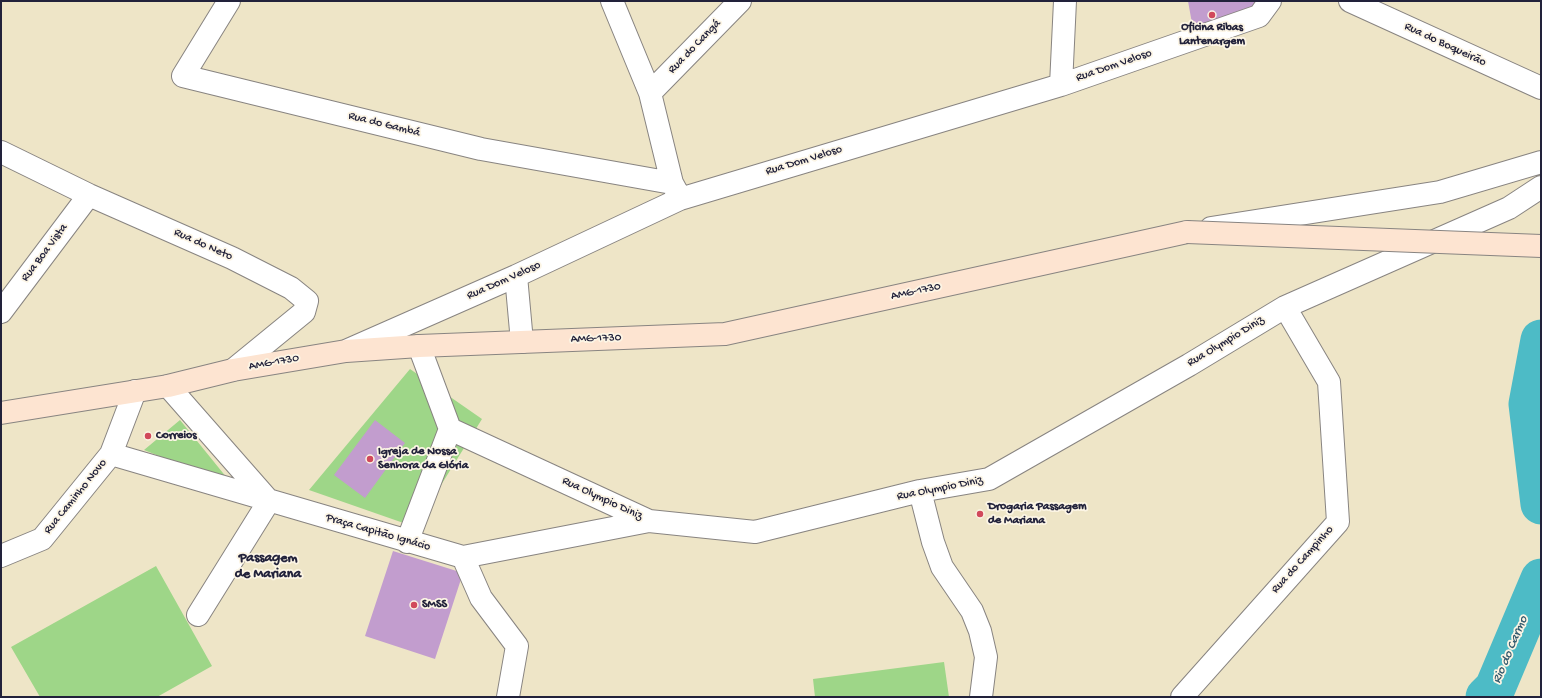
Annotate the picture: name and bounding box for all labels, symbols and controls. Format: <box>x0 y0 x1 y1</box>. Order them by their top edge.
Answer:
marker: Oficina Ribas Lantenargem <box>1207 10 1217 20</box>
street label: Rua do Cangá <box>666 17 724 77</box>
street label: Rua do Boqueirão <box>1402 20 1488 70</box>
place label: Oficina Ribas Lantenargem <box>1179 21 1245 49</box>
street label: Rua Dom Veloso <box>1074 46 1154 86</box>
street label: Rua do Gambá <box>347 109 421 141</box>
street label: Rua Dom Veloso <box>764 143 844 179</box>
street label: Rua Boa Vista <box>19 221 71 285</box>
street label: Rua do Neto <box>171 226 235 264</box>
street label: Rua Dom Veloso <box>465 258 543 304</box>
street label: AMG-1730 <box>890 280 942 304</box>
street label: Rua Olympio Diniz <box>1185 313 1267 371</box>
street label: AMG-1730 <box>570 331 622 347</box>
street label: AMG-1730 <box>248 351 300 375</box>
place label: Correios <box>156 429 197 443</box>
marker: Correios <box>143 431 153 441</box>
place label: Igreja de Nossa Senhora da Glória <box>378 445 468 473</box>
marker: Igreja de Nossa Senhora da Glória <box>365 454 375 464</box>
street label: Rua Caminho Novo <box>41 457 111 537</box>
street label: Rua Olympio Diniz <box>559 474 645 524</box>
street label: Rua Olympio Diniz <box>896 474 984 504</box>
place label: Drogaria Passagem de Mariana <box>988 500 1086 528</box>
marker: Drogaria Passagem de Mariana <box>975 509 985 519</box>
street label: Praça Capitão Ignácio <box>324 511 432 555</box>
street label: Rua do Campinho <box>1269 523 1337 597</box>
district label: Passagem de Mariana <box>235 551 301 584</box>
place label: SMSS <box>422 598 447 612</box>
marker: SMSS <box>409 600 419 610</box>
water label: Rio do Carmo <box>1490 614 1532 686</box>

